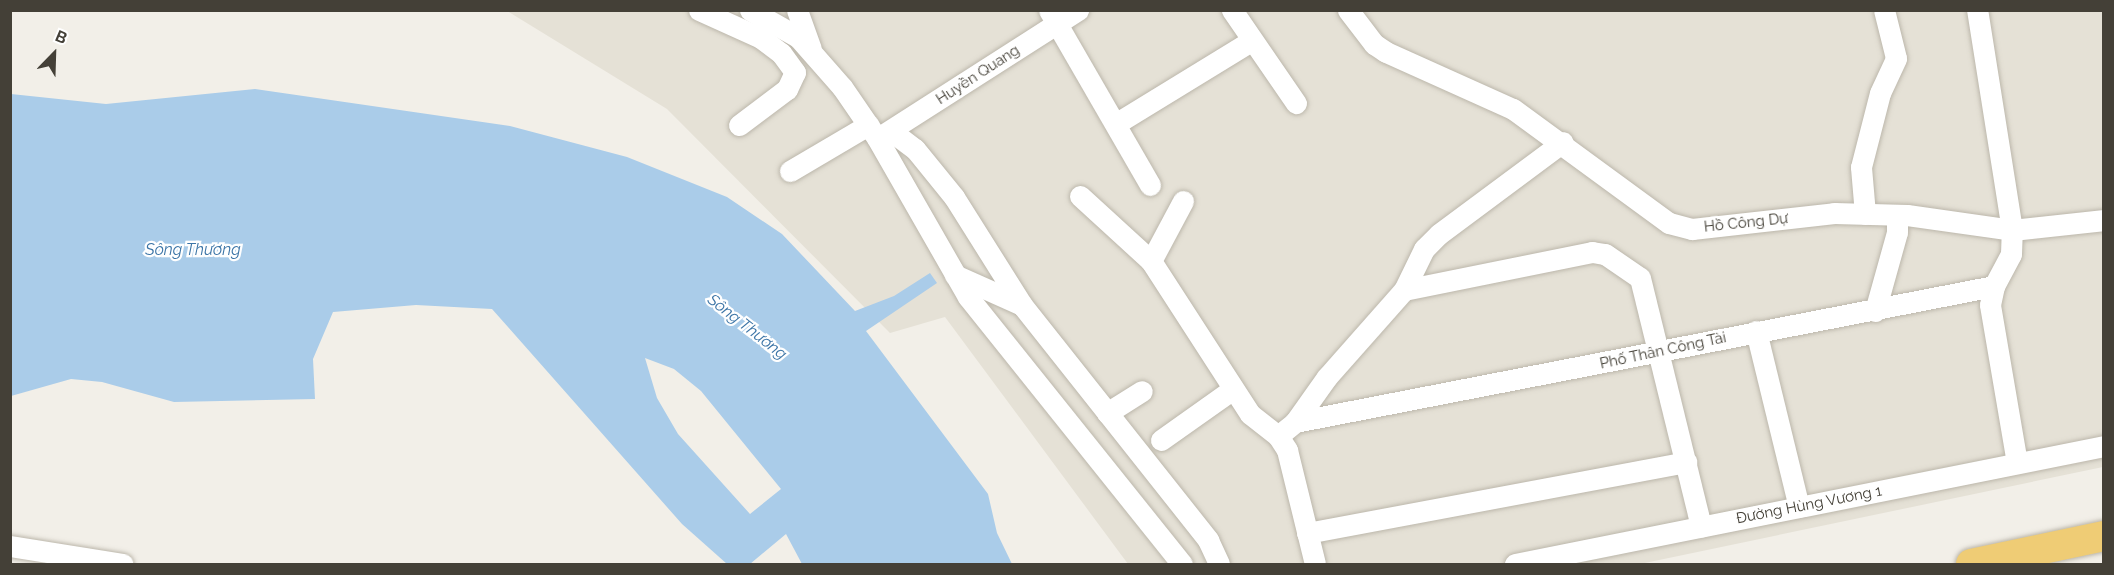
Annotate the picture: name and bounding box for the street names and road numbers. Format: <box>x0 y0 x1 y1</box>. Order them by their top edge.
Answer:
street label: Huyền Quang <box>933 41 1023 109</box>
street label: Hồ Công Dự <box>1703 210 1789 236</box>
street label: Phố Thân Công Tài <box>1598 329 1728 373</box>
street label: Đường Hùng Vương 1 <box>1734 482 1884 528</box>

